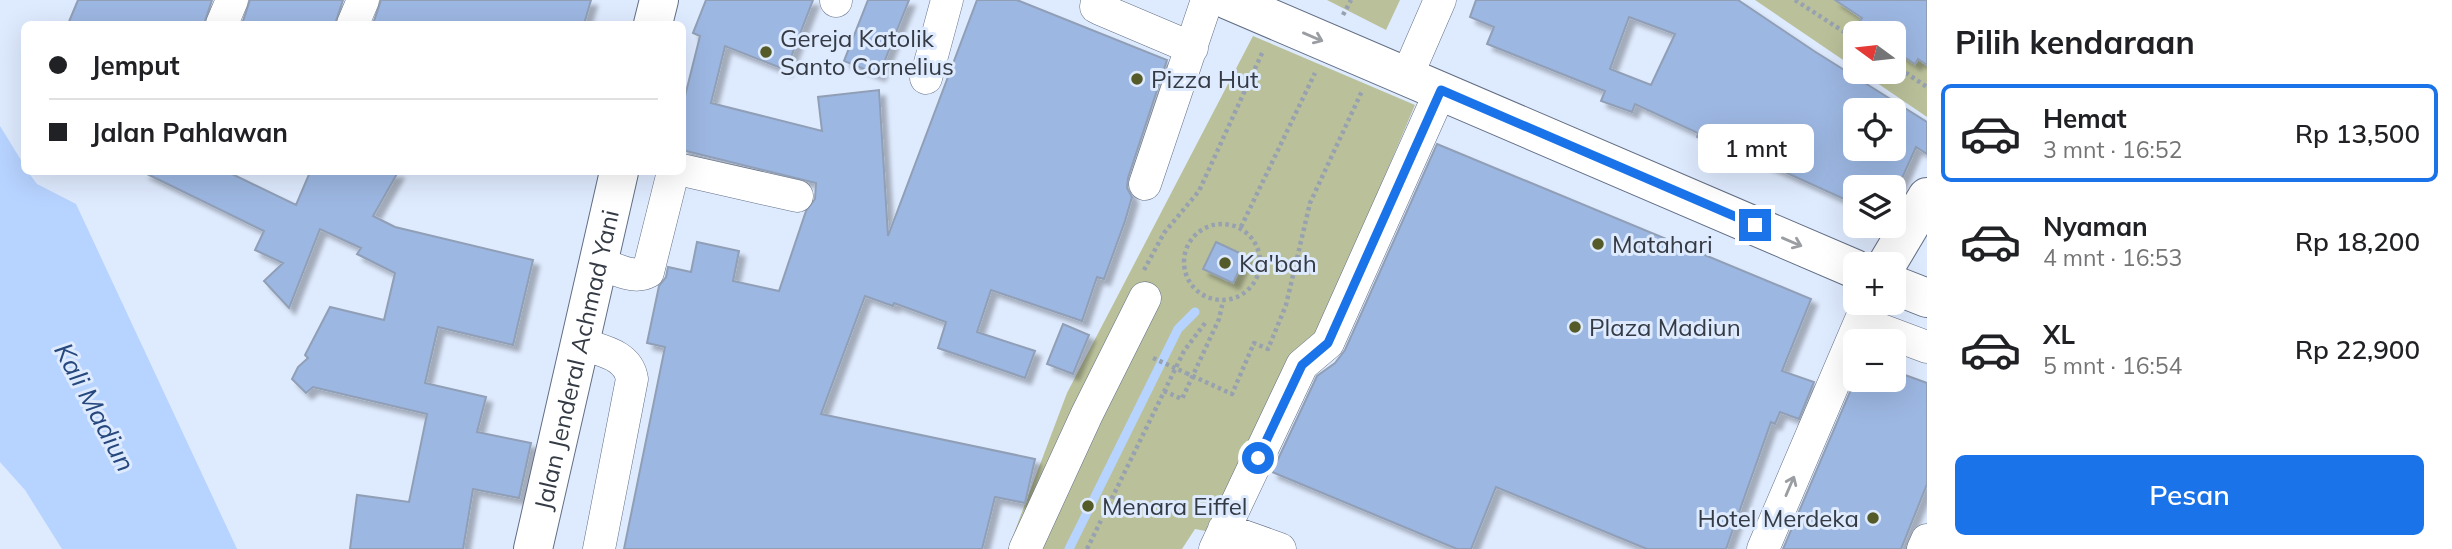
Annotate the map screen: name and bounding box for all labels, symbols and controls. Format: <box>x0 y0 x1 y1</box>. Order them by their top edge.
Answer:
north arrow <box>1843 21 1906 84</box>
map controls <box>1843 21 1906 392</box>
text: Pilih kendaraan <box>1955 22 2195 62</box>
place label: Gereja Katolik Santo Cornelius <box>780 23 954 81</box>
one-way arrow <box>1302 31 1323 44</box>
marker: Gereja Katolik Santo Cornelius <box>758 44 774 60</box>
text: Jemput <box>91 49 180 82</box>
place label: Pizza Hut <box>1151 64 1258 94</box>
marker: Pizza Hut <box>1129 71 1145 87</box>
button: locate <box>1843 98 1906 161</box>
icon: car <box>1959 102 2022 165</box>
text: Hemat <box>2043 102 2127 135</box>
text: Jalan Pahlawan <box>91 116 288 149</box>
text: Rp 13,500 <box>2295 117 2420 150</box>
callout: 1 mnt <box>1697 124 1813 173</box>
text: 1 mnt <box>1725 134 1787 163</box>
text: 3 mnt · 16:52 <box>2043 135 2182 164</box>
button: layers <box>1843 175 1906 238</box>
street label: Jalan Jenderal Achmad Yani <box>527 207 625 513</box>
route end <box>1739 209 1771 241</box>
icon: car <box>1959 210 2022 273</box>
text: Nyaman <box>2043 210 2148 243</box>
text: Rp 18,200 <box>2295 225 2420 258</box>
place label: Matahari <box>1612 229 1713 259</box>
marker: Matahari <box>1590 236 1606 252</box>
one-way arrow <box>1781 236 1803 249</box>
text: 4 mnt · 16:53 <box>2043 243 2182 272</box>
place label: Ka'bah <box>1239 248 1317 278</box>
button: + <box>1843 252 1906 315</box>
marker: Ka'bah <box>1217 255 1233 271</box>
place label: Plaza Madiun <box>1589 312 1741 342</box>
icon: car <box>1959 318 2022 381</box>
text: XL <box>2043 318 2075 351</box>
marker: Plaza Madiun <box>1567 319 1583 335</box>
button: − <box>1843 329 1906 392</box>
text: Rp 22,900 <box>2295 333 2420 366</box>
water label: Kali Madiun <box>47 337 143 477</box>
text: 5 mnt · 16:54 <box>2043 351 2182 380</box>
route start <box>1242 442 1274 474</box>
button: Pesan <box>1955 455 2424 535</box>
one-way arrow <box>1784 476 1797 497</box>
place label: Menara Eiffel <box>1102 491 1247 521</box>
marker: Menara Eiffel <box>1080 498 1096 514</box>
place label: Hotel Merdeka <box>1697 503 1859 533</box>
marker: Hotel Merdeka <box>1865 510 1881 526</box>

